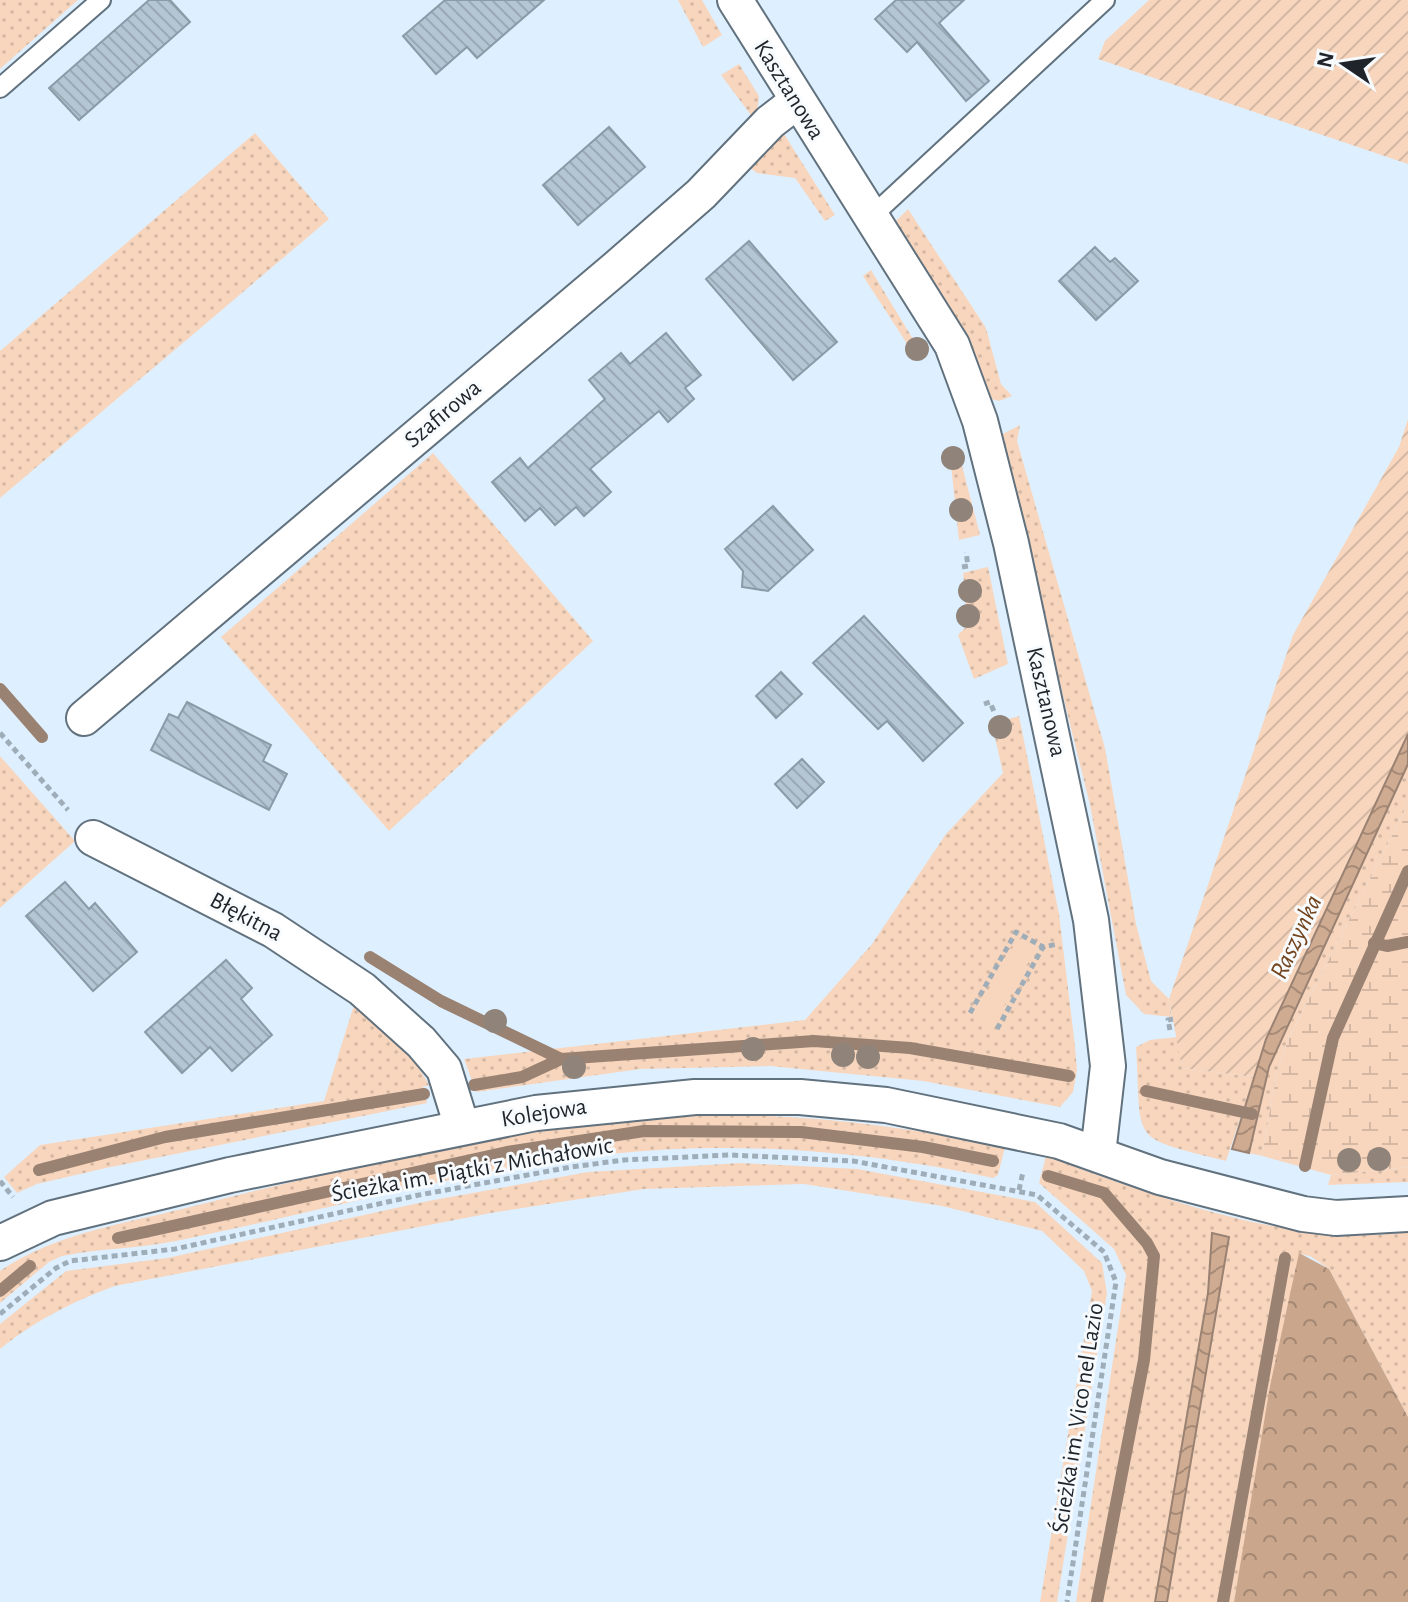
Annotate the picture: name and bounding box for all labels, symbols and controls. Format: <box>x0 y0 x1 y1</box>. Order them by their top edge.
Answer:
north arrow <box>1304 24 1384 104</box>
street label: Kasztanowa <box>749 36 829 144</box>
text: N <box>1313 50 1338 70</box>
street label: Szafirowa <box>400 375 486 453</box>
street label: Kasztanowa <box>1022 645 1070 759</box>
street label: Błękitna <box>206 888 286 946</box>
water label: Raszynka <box>1265 891 1327 983</box>
street label: Kolejowa <box>500 1094 588 1132</box>
street label: Ścieżka im. Piątki z Michałowic <box>329 1131 614 1207</box>
street label: Ścieżka im. Vico nel Lazio <box>1046 1301 1108 1535</box>

